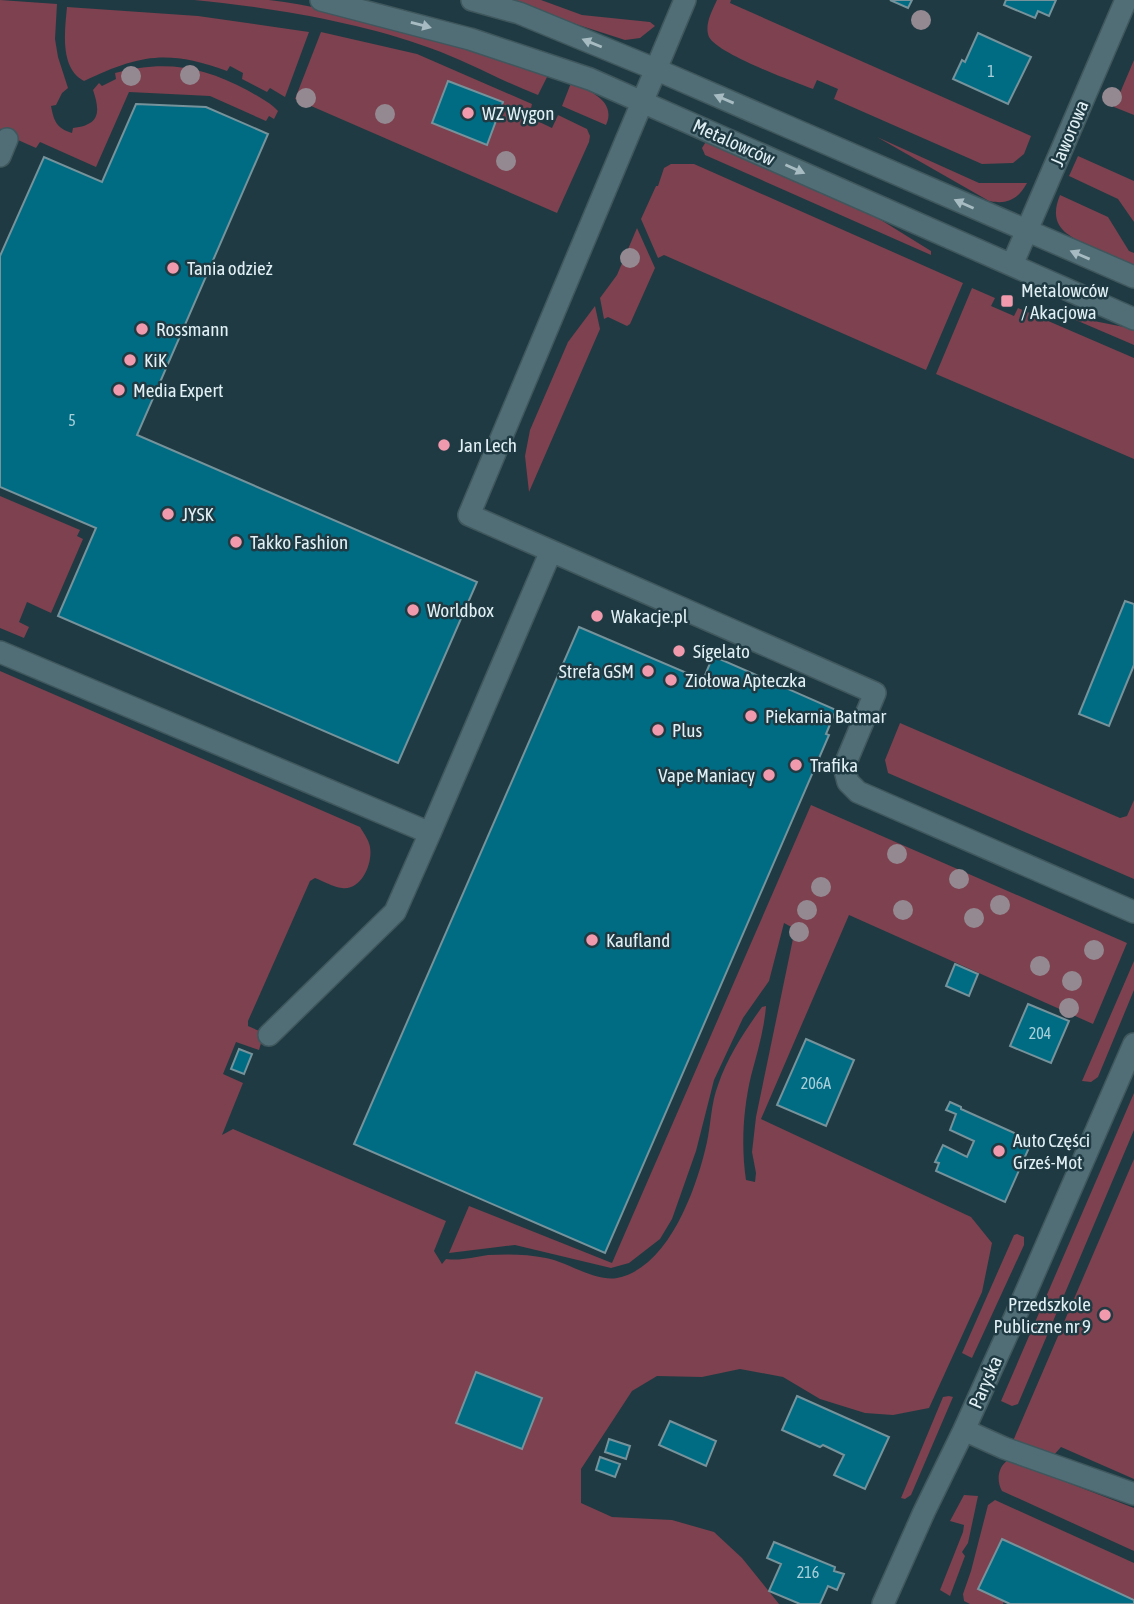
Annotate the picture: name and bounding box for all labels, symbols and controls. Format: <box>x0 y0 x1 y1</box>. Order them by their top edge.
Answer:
one-way arrow <box>411 21 432 31</box>
one-way arrow <box>581 38 602 49</box>
house number: 1 <box>987 62 995 80</box>
one-way arrow <box>714 93 734 105</box>
street label: Jaworowa <box>1045 97 1093 169</box>
place label: WZ Wygon <box>482 102 554 124</box>
marker: WZ Wygon <box>460 105 476 121</box>
street label: Metalowców <box>690 114 779 170</box>
one-way arrow <box>784 164 805 175</box>
one-way arrow <box>954 198 974 210</box>
one-way arrow <box>1070 249 1090 261</box>
place label: Tania odzież <box>187 257 273 279</box>
marker: Tania odzież <box>165 260 181 276</box>
place label: Metalowców / Akacjowa <box>1021 279 1109 323</box>
marker: Metalowców / Akacjowa <box>999 293 1015 309</box>
place label: Rossmann <box>156 318 229 340</box>
marker: Rossmann <box>134 321 150 337</box>
place label: KiK <box>144 349 168 371</box>
marker: KiK <box>122 352 138 368</box>
place label: Media Expert <box>133 379 223 401</box>
marker: Media Expert <box>111 382 127 398</box>
house number: 5 <box>68 411 76 429</box>
place label: Jan Lech <box>458 434 517 456</box>
marker: Jan Lech <box>436 437 452 453</box>
place label: JYSK <box>182 503 215 525</box>
marker: JYSK <box>160 506 176 522</box>
place label: Takko Fashion <box>250 531 348 553</box>
marker: Takko Fashion <box>228 534 244 550</box>
place label: Worldbox <box>427 599 494 621</box>
marker: Worldbox <box>405 602 421 618</box>
place label: Wakacje.pl <box>611 605 688 627</box>
marker: Wakacje.pl <box>589 608 605 624</box>
place label: Sígelato <box>693 640 750 662</box>
marker: Sígelato <box>671 643 687 659</box>
place label: Strefa GSM <box>559 660 634 682</box>
marker: Strefa GSM <box>640 663 656 679</box>
place label: Ziołowa Apteczka <box>685 669 806 691</box>
marker: Ziołowa Apteczka <box>663 672 679 688</box>
place label: Piekarnia Batmar <box>765 705 887 727</box>
marker: Piekarnia Batmar <box>743 708 759 724</box>
place label: Plus <box>672 719 703 741</box>
marker: Plus <box>650 722 666 738</box>
place label: Trafika <box>810 754 858 776</box>
marker: Trafika <box>788 757 804 773</box>
place label: Vape Maniacy <box>658 764 755 786</box>
marker: Vape Maniacy <box>761 767 777 783</box>
place label: Kaufland <box>606 929 670 951</box>
marker: Kaufland <box>584 932 600 948</box>
house number: 204 <box>1029 1024 1051 1042</box>
house number: 206A <box>801 1074 831 1092</box>
place label: Auto Części Grześ-Mot <box>1013 1129 1090 1173</box>
marker: Auto Części Grześ-Mot <box>991 1143 1007 1159</box>
place label: Przedszkole Publiczne nr 9 <box>993 1293 1091 1337</box>
marker: Przedszkole Publiczne nr 9 <box>1097 1307 1113 1323</box>
street label: Paryska <box>964 1352 1006 1412</box>
house number: 216 <box>797 1563 819 1581</box>

